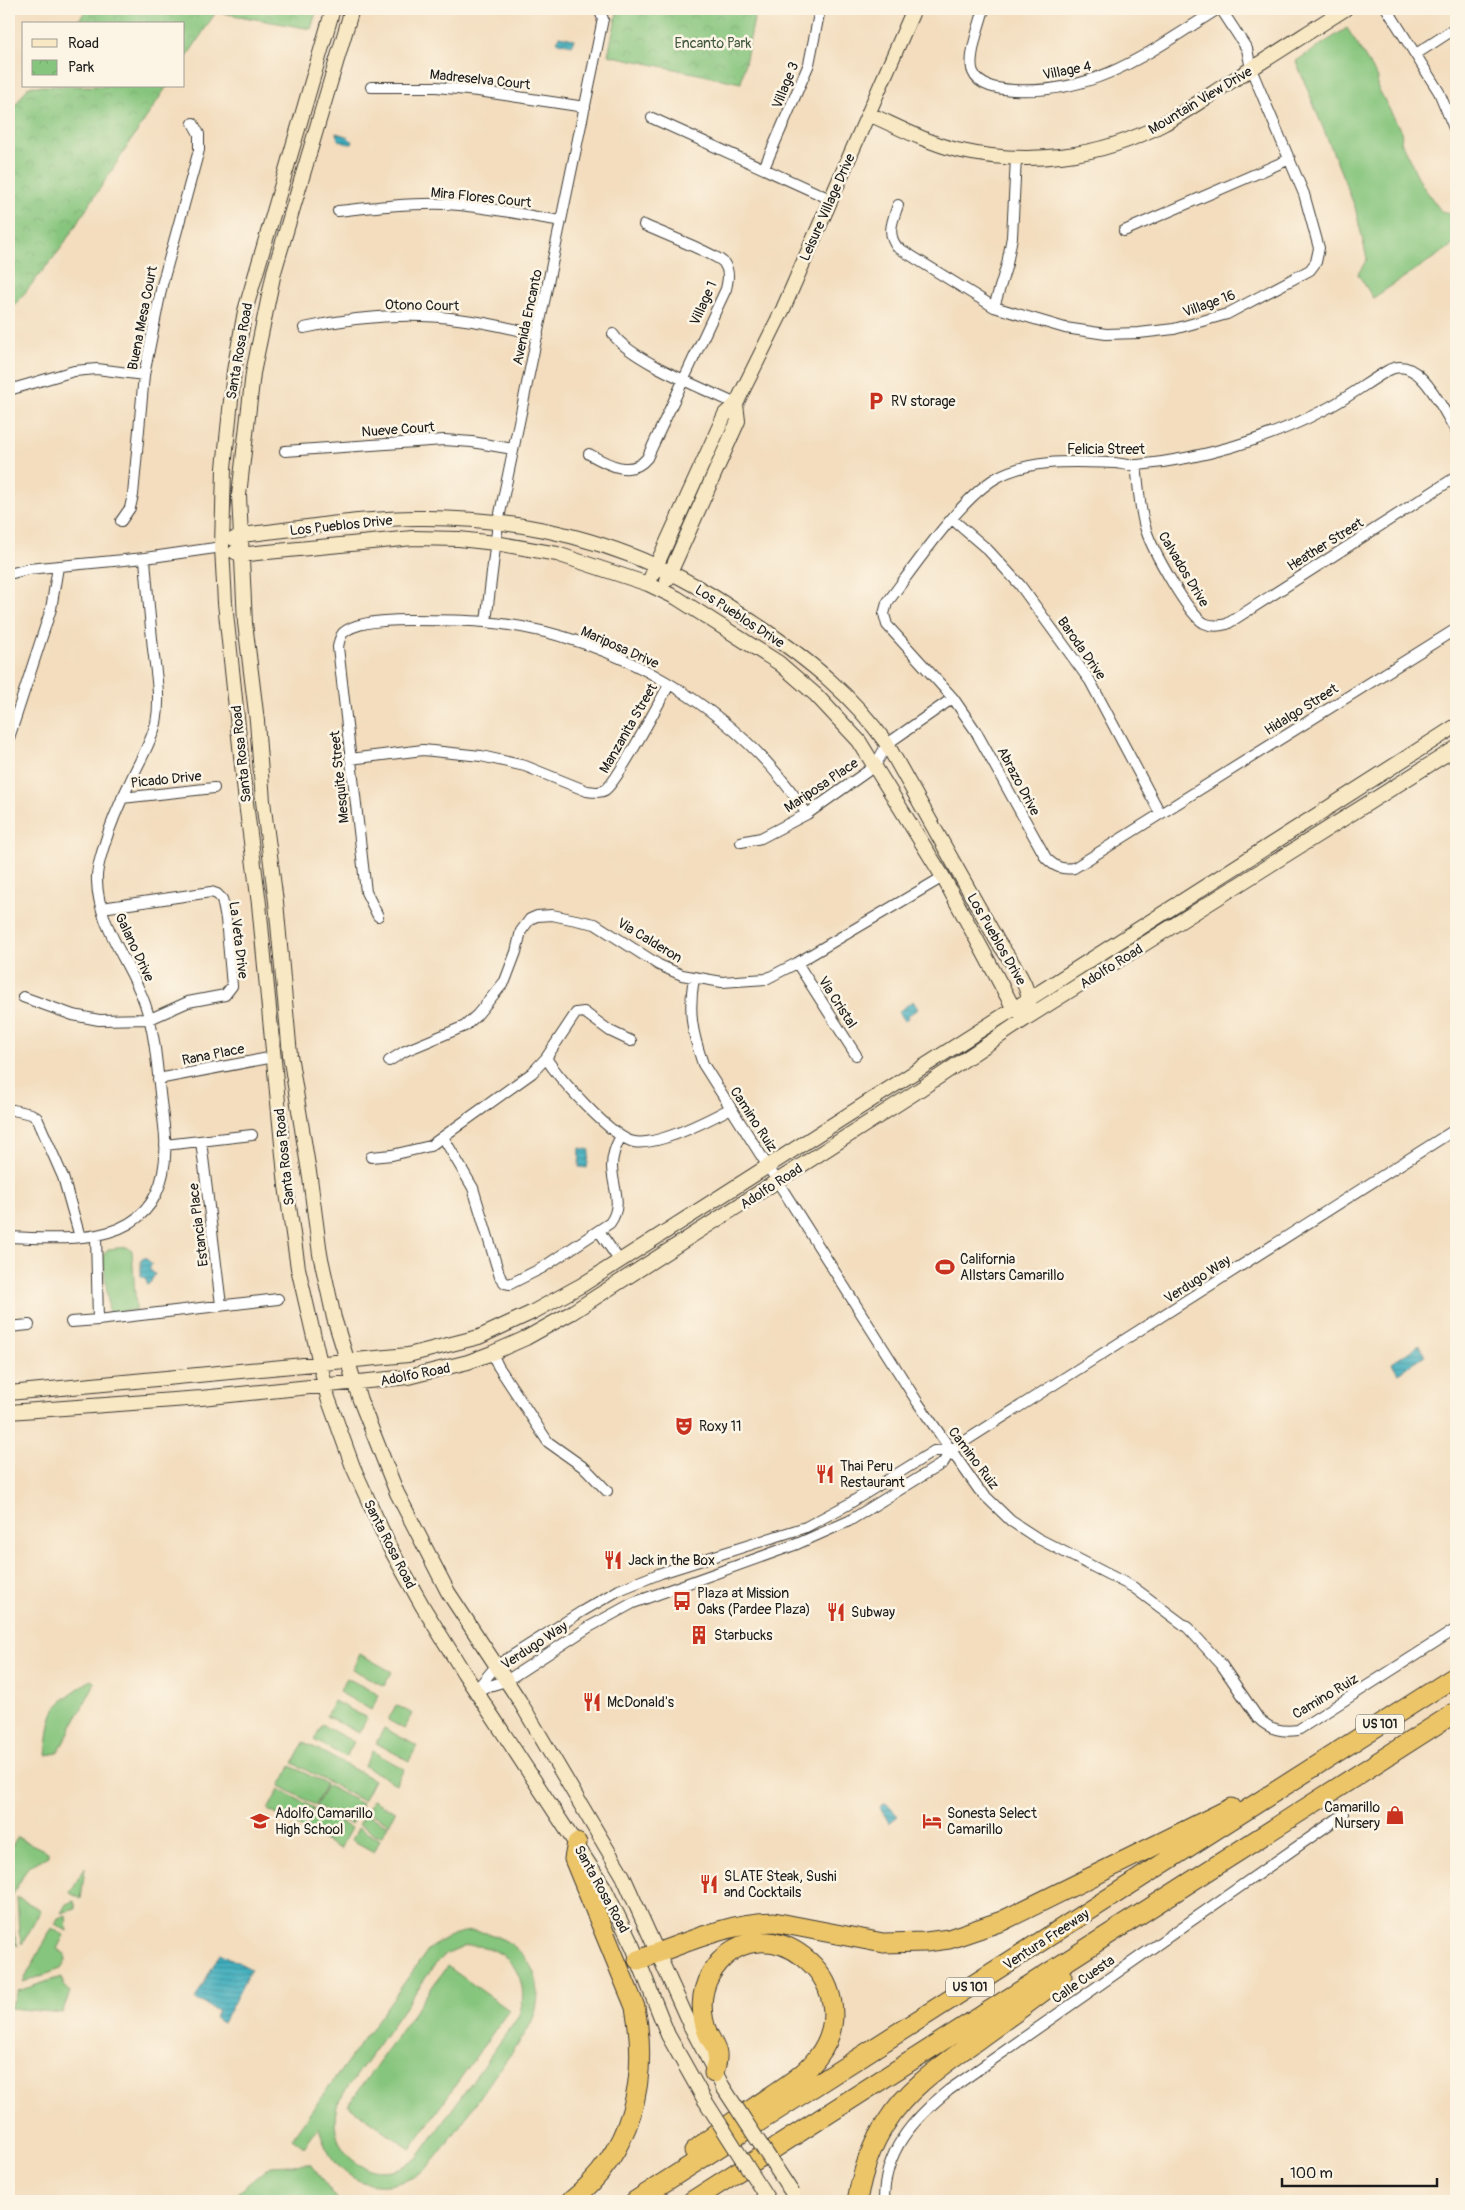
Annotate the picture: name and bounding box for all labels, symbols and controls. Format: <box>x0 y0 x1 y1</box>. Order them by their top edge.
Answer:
legend <box>22 22 185 88</box>
text: Road <box>68 34 99 53</box>
park label: Encanto Park <box>675 35 752 52</box>
street label: Village 4 <box>1041 57 1093 84</box>
text: Park <box>68 58 95 77</box>
street label: Village 3 <box>768 59 803 111</box>
street label: Mountain View Drive <box>1145 63 1255 138</box>
street label: Madreselva Court <box>429 66 532 93</box>
street label: Leisure Village Drive <box>796 151 859 264</box>
street label: Mira Flores Court <box>430 184 532 211</box>
street label: Buena Mesa Court <box>124 264 161 372</box>
street label: Avenida Encanto <box>509 267 546 366</box>
street label: Village 1 <box>686 278 721 328</box>
street label: Village 16 <box>1181 286 1238 321</box>
street label: Otono Court <box>385 296 460 315</box>
street label: Santa Rosa Road <box>223 301 256 401</box>
parking icon: RV storage <box>865 390 887 412</box>
place label: RV storage <box>891 393 955 410</box>
street label: Nueve Court <box>361 418 436 441</box>
street label: Felicia Street <box>1067 441 1145 458</box>
street label: Los Pueblos Drive <box>289 512 393 539</box>
street label: Heather Street <box>1284 514 1367 575</box>
street label: Calvados Drive <box>1155 529 1213 610</box>
street label: Los Pueblos Drive <box>692 581 788 652</box>
street label: Baroda Drive <box>1054 614 1110 683</box>
street label: Mariposa Drive <box>578 623 662 672</box>
street label: Manzanita Street <box>596 680 661 776</box>
street label: Hidalgo Street <box>1261 680 1342 739</box>
street label: Santa Rosa Road <box>228 704 255 803</box>
street label: Mesquite Street <box>326 730 353 824</box>
street label: Abrazo Drive <box>993 744 1044 819</box>
street label: Mariposa Place <box>781 754 862 816</box>
street label: Picado Drive <box>130 767 202 792</box>
street label: Los Pueblos Drive <box>963 890 1030 988</box>
street label: La Veta Drive <box>225 900 252 980</box>
street label: Galano Drive <box>111 910 158 984</box>
street label: Via Calderon <box>614 914 685 967</box>
street label: Adolfo Road <box>1077 940 1146 992</box>
street label: Via Cristal <box>815 973 861 1031</box>
street label: Rana Place <box>180 1040 246 1069</box>
street label: Camino Ruiz <box>726 1084 781 1155</box>
street label: Santa Rosa Road <box>271 1107 298 1206</box>
street label: Adolfo Road <box>737 1160 806 1213</box>
street label: Estancia Place <box>185 1182 212 1268</box>
place label: California Allstars Camarillo <box>960 1251 1065 1284</box>
street label: Verdugo Way <box>1161 1252 1234 1307</box>
sports icon: California Allstars Camarillo <box>934 1256 956 1278</box>
street label: Adolfo Road <box>379 1359 452 1390</box>
theatre icon: Roxy 11 <box>673 1415 695 1437</box>
place label: Roxy 11 <box>699 1418 741 1435</box>
street label: Camino Ruiz <box>945 1424 1003 1493</box>
place label: Thai Peru Restaurant <box>840 1458 905 1491</box>
restaurant icon: Thai Peru Restaurant <box>814 1463 836 1485</box>
street label: Santa Rosa Road <box>360 1497 419 1592</box>
restaurant icon: Jack in the Box <box>602 1549 624 1571</box>
place label: Jack in the Box <box>628 1552 715 1569</box>
place label: Plaza at Mission Oaks (Pardee Plaza) <box>697 1585 811 1618</box>
bus stop icon: Plaza at Mission Oaks (Pardee Plaza) <box>671 1590 693 1612</box>
restaurant icon: Subway <box>825 1601 847 1623</box>
place label: Subway <box>851 1604 895 1621</box>
street label: Verdugo Way <box>498 1618 571 1673</box>
building icon: Starbucks <box>688 1624 710 1646</box>
place label: Starbucks <box>714 1627 773 1644</box>
street label: Camino Ruiz <box>1289 1670 1361 1723</box>
restaurant icon: McDonald's <box>581 1691 603 1713</box>
place label: McDonald's <box>607 1694 675 1711</box>
road number: US 101 <box>1356 1715 1404 1734</box>
place label: Camarillo Nursery <box>1324 1799 1380 1832</box>
shop icon: Camarillo Nursery <box>1384 1804 1406 1826</box>
place label: Adolfo Camarillo High School <box>275 1805 373 1838</box>
place label: Sonesta Select Camarillo <box>947 1805 1037 1838</box>
school or university icon: Adolfo Camarillo High School <box>249 1810 271 1832</box>
hotel icon: Sonesta Select Camarillo <box>921 1810 943 1832</box>
street label: Santa Rosa Road <box>570 1842 633 1936</box>
place label: SLATE Steak, Sushi and Cocktails <box>724 1868 837 1901</box>
restaurant icon: SLATE Steak, Sushi and Cocktails <box>698 1873 720 1895</box>
street label: Ventura Freeway <box>1000 1905 1092 1973</box>
street label: Calle Cuesta <box>1049 1952 1118 2007</box>
road number: US 101 <box>946 1978 994 1996</box>
scale bar <box>1282 2155 1438 2187</box>
text: 100 m <box>1290 2164 1333 2183</box>

